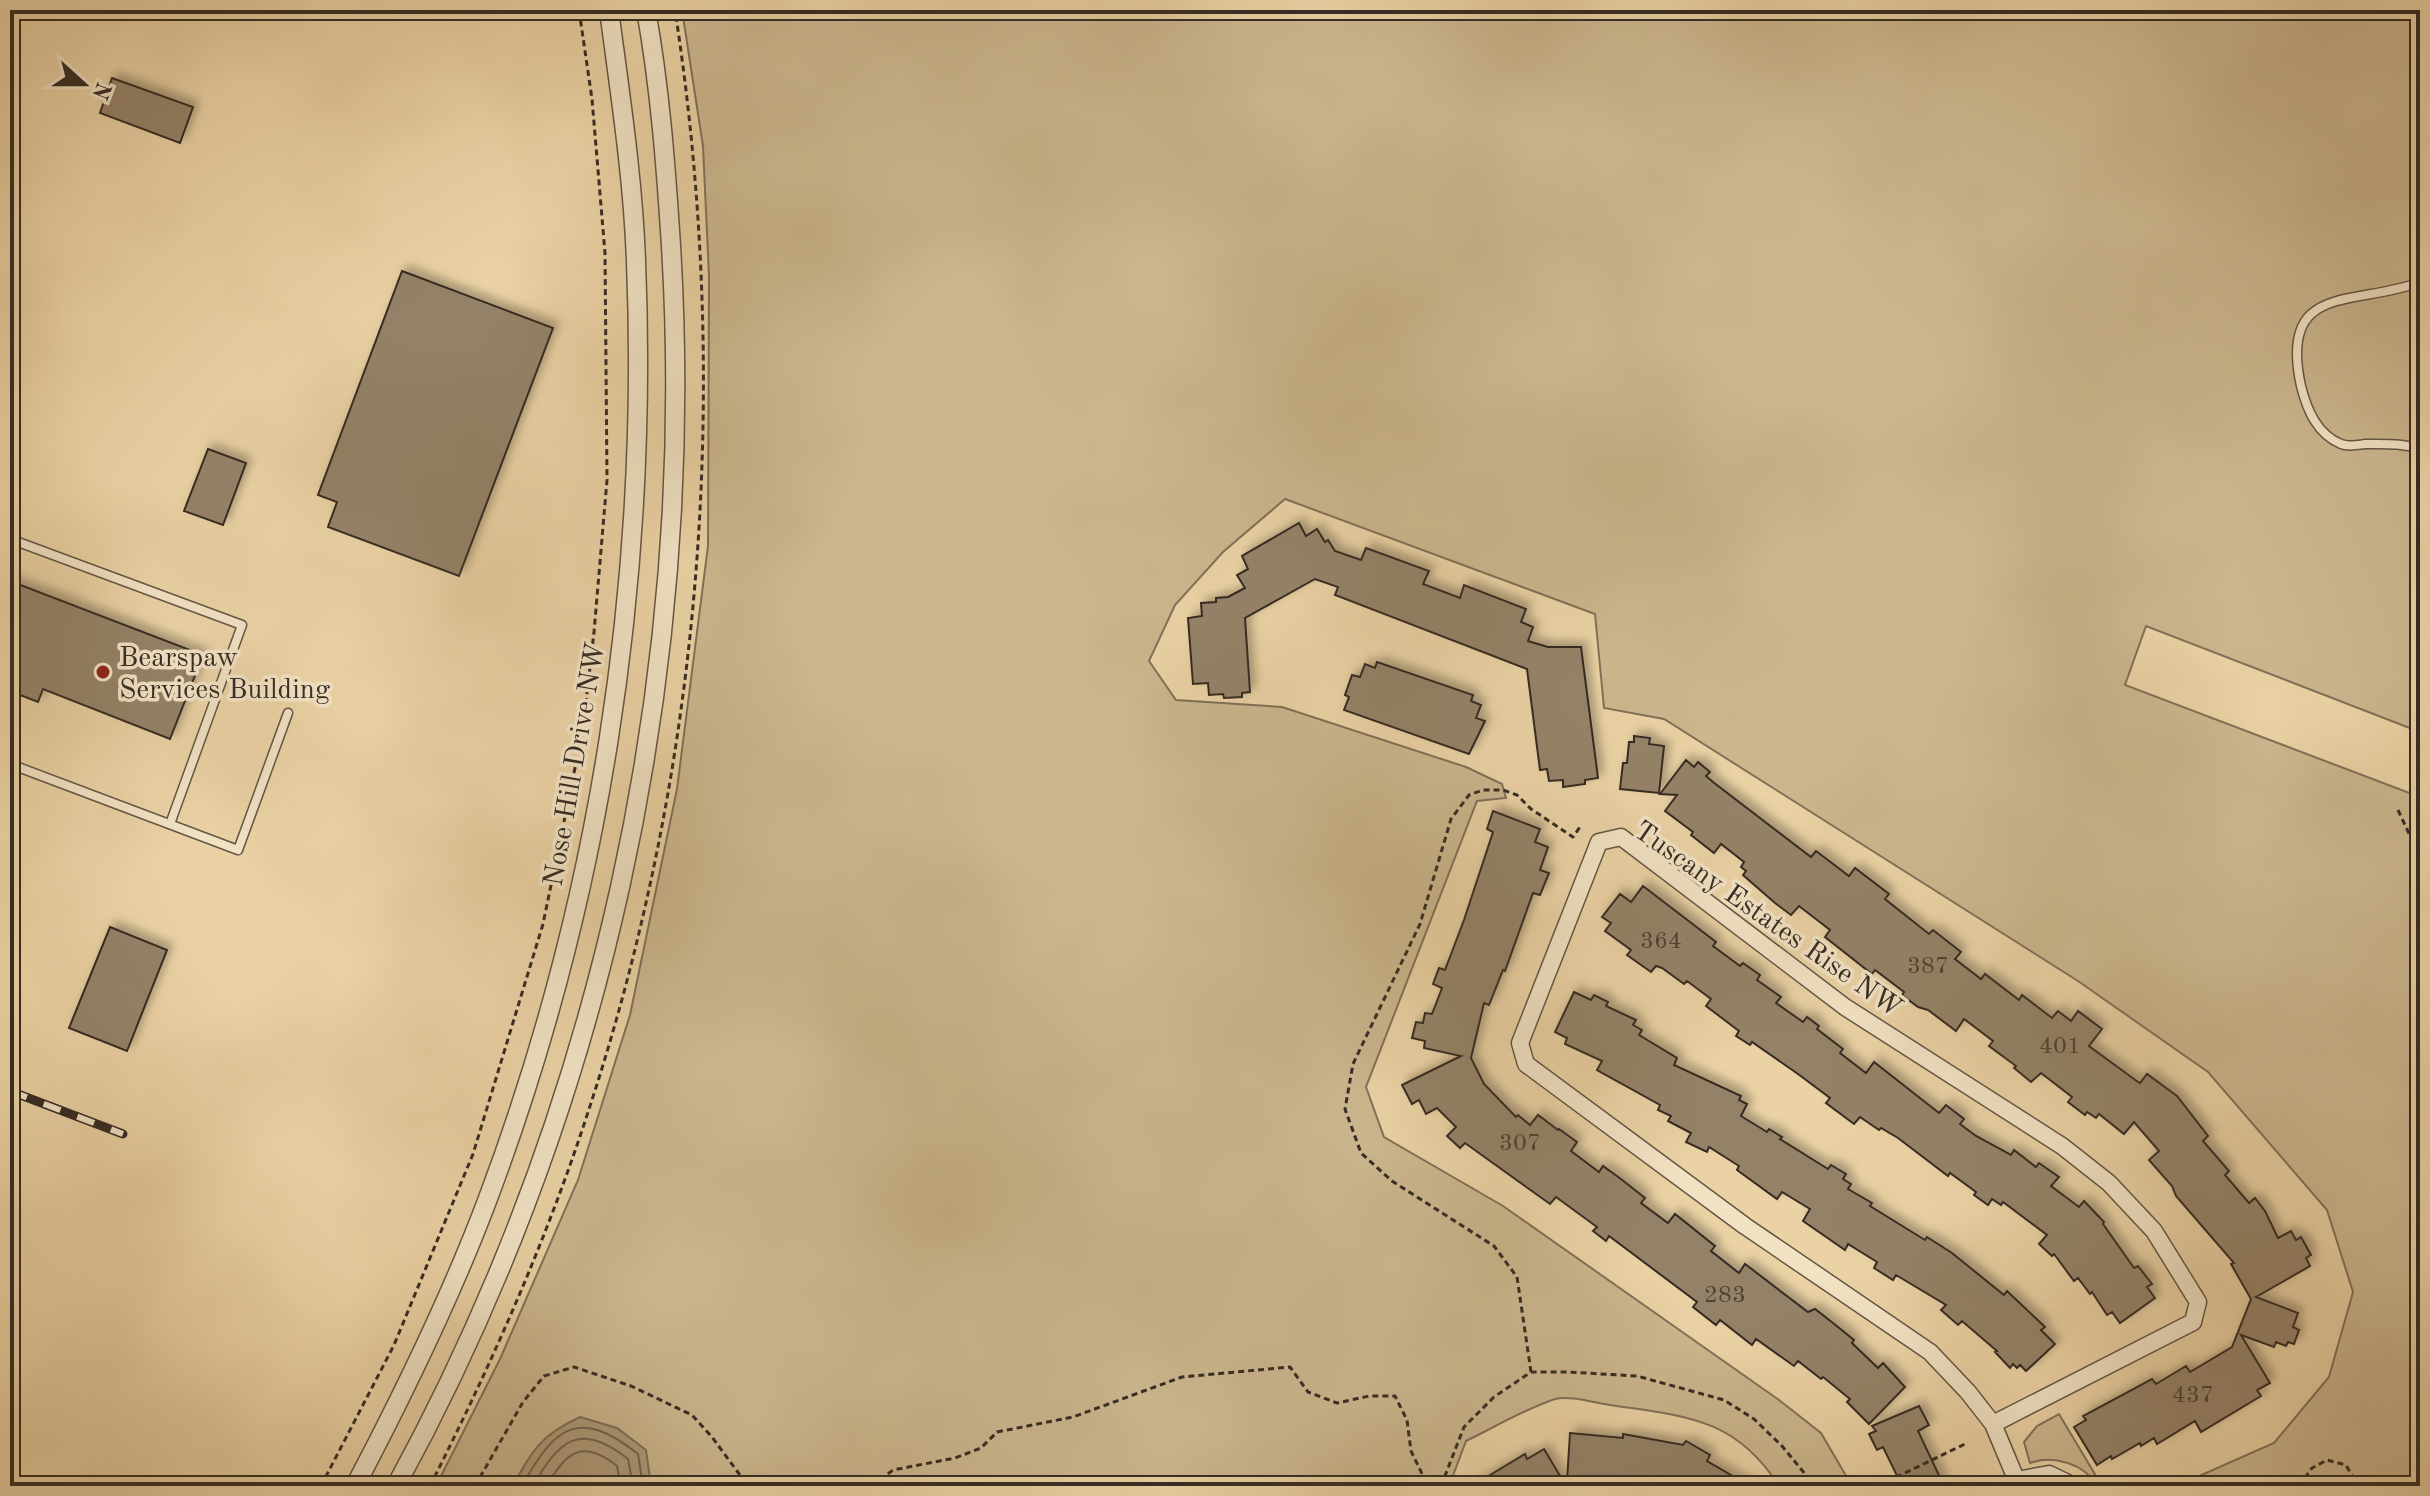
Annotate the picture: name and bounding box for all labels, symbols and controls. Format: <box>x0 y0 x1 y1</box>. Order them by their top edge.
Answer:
north arrow <box>44 44 124 124</box>
text: N <box>87 79 114 102</box>
street label: Nose Hill Drive NW <box>541 640 611 889</box>
place label: Bearspaw Services Building <box>119 645 330 705</box>
marker: Bearspaw Services Building <box>94 663 112 681</box>
street label: Tuscany Estates Rise NW <box>1628 817 1907 1024</box>
house number: 364 <box>1640 930 1682 954</box>
house number: 387 <box>1907 955 1949 979</box>
house number: 401 <box>2039 1035 2081 1059</box>
house number: 307 <box>1499 1132 1541 1156</box>
house number: 283 <box>1704 1284 1746 1308</box>
house number: 437 <box>2172 1384 2214 1408</box>

